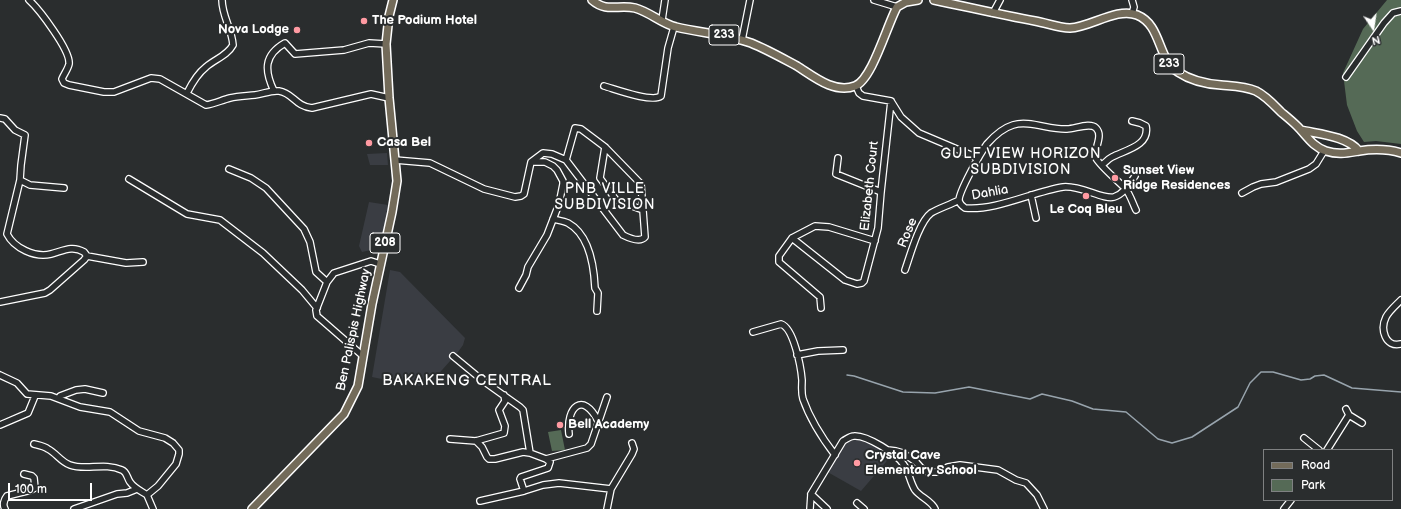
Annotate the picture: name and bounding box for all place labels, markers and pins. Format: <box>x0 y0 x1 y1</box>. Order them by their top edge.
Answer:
place label: The Podium Hotel <box>372 13 477 29</box>
marker: The Podium Hotel <box>359 16 369 26</box>
place label: Nova Lodge <box>218 22 289 38</box>
marker: Nova Lodge <box>292 25 302 35</box>
place label: Casa Bel <box>377 135 431 151</box>
marker: Casa Bel <box>364 138 374 148</box>
place label: Sunset View Ridge Residences <box>1123 163 1230 194</box>
marker: Sunset View Ridge Residences <box>1110 173 1120 183</box>
marker: Le Coq Bleu <box>1081 191 1091 201</box>
place label: Le Coq Bleu <box>1049 202 1123 218</box>
place label: Bell Academy <box>568 417 649 433</box>
marker: Bell Academy <box>555 420 565 430</box>
place label: Crystal Cave Elementary School <box>865 448 977 479</box>
marker: Crystal Cave Elementary School <box>852 458 862 468</box>

